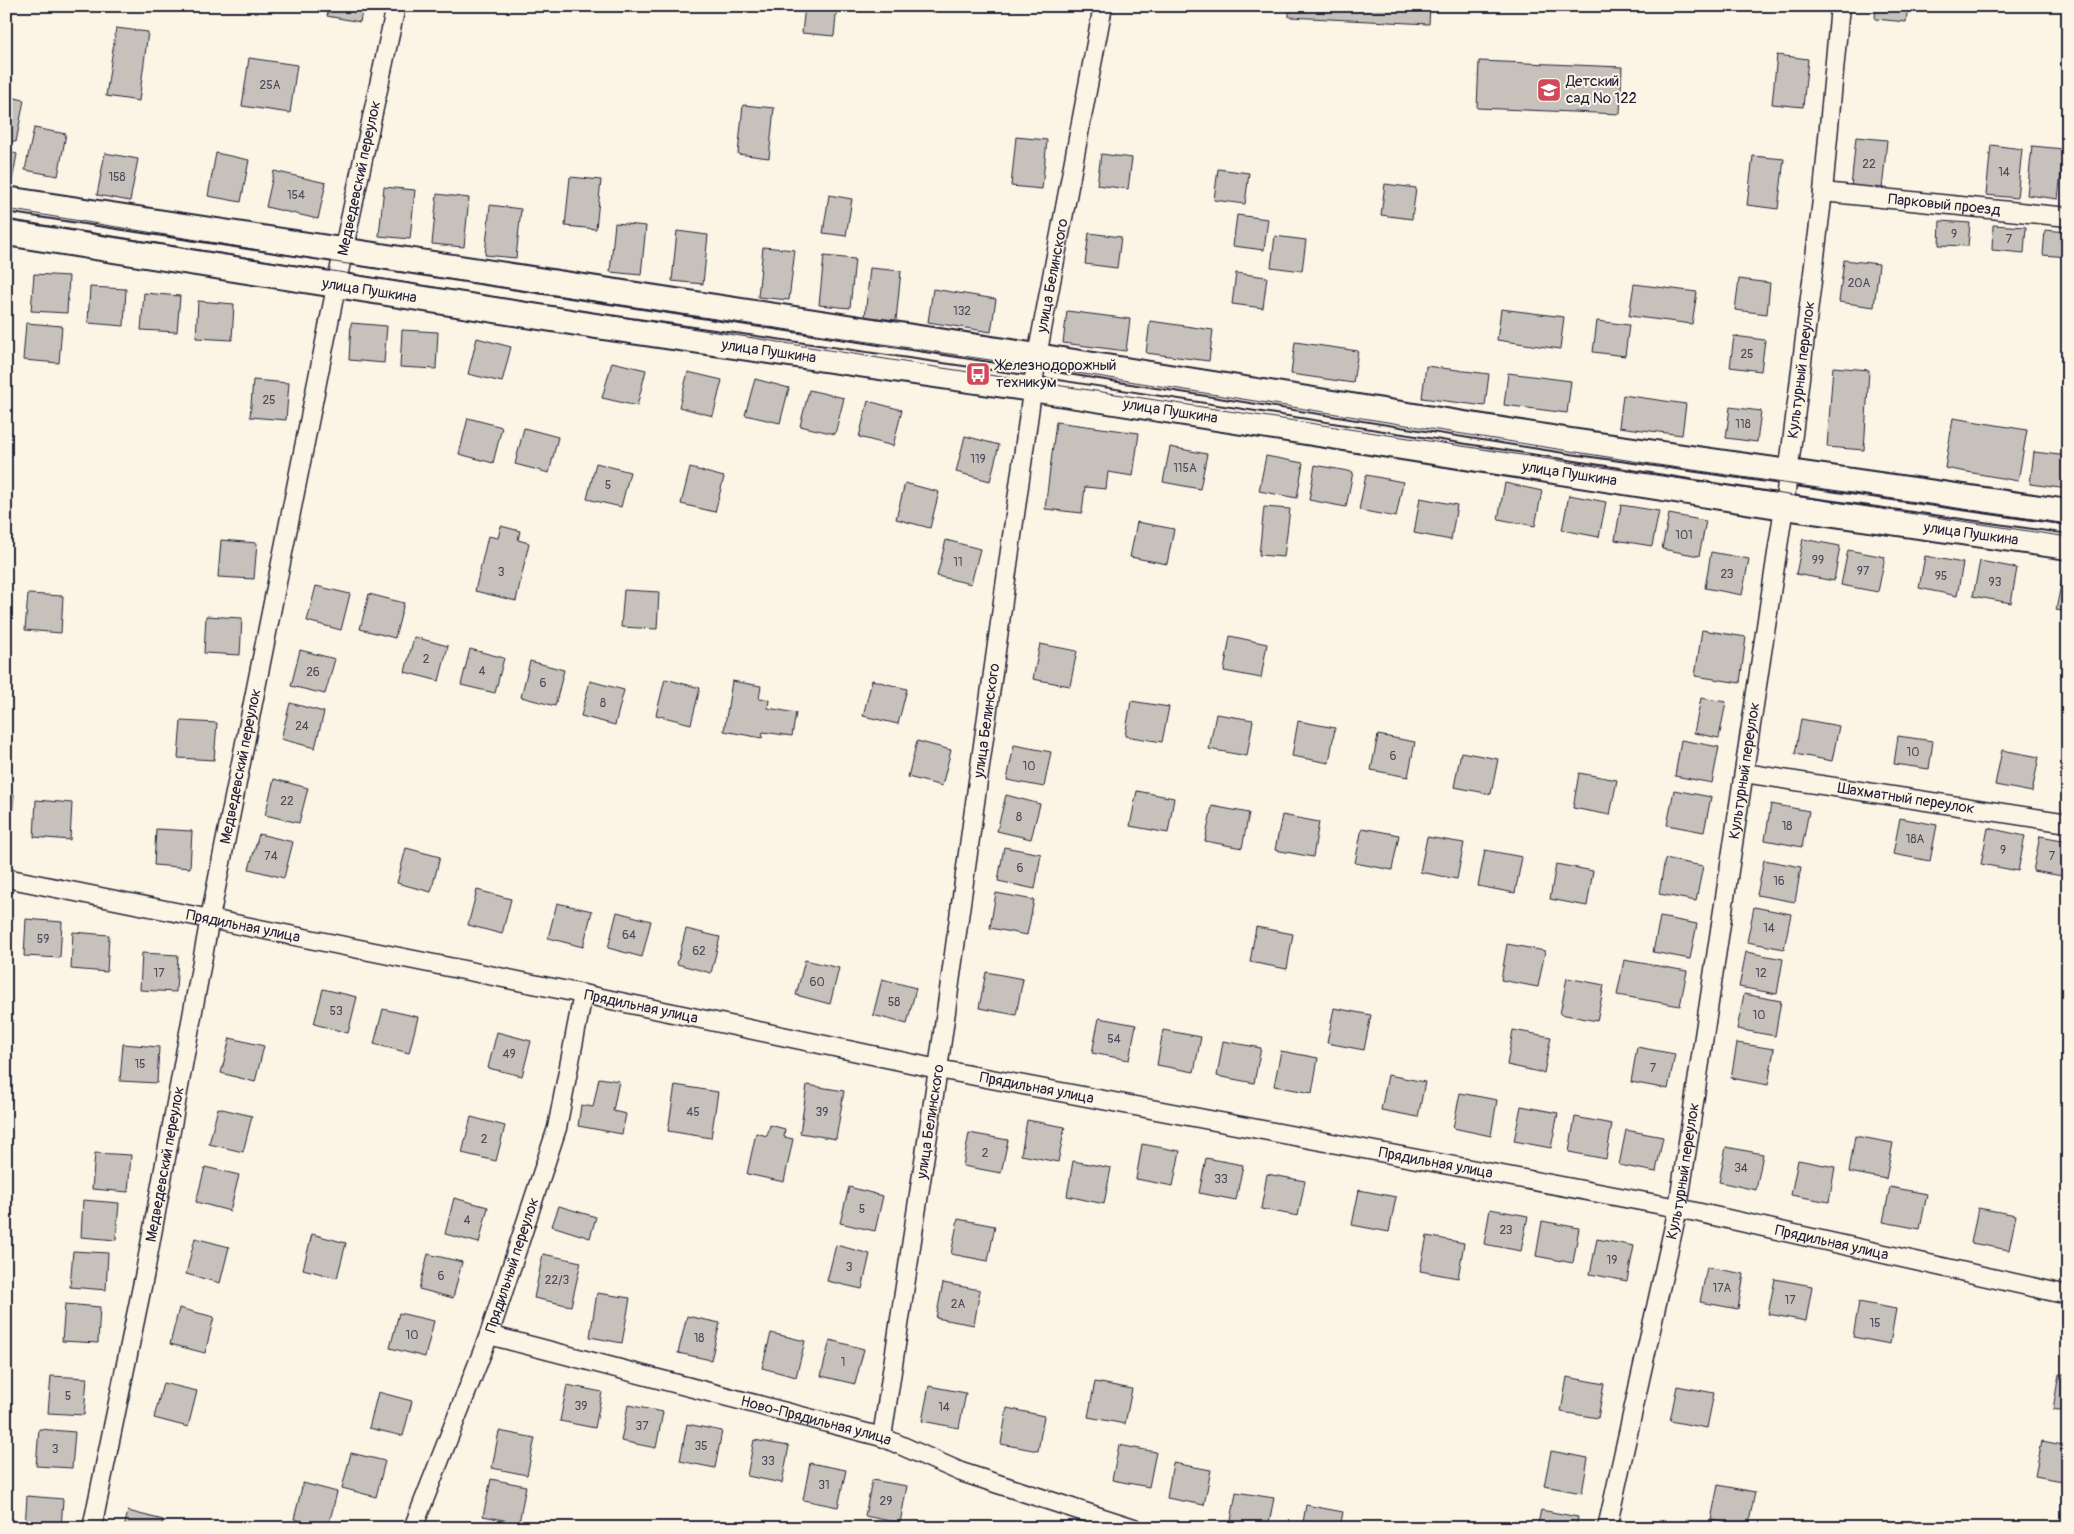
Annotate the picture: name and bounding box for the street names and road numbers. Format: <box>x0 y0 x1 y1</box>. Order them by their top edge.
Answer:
street label: Медведевский переулок <box>333 99 385 258</box>
street label: Парковый проезд <box>1887 190 2001 220</box>
street label: улица Белинского <box>1032 217 1073 335</box>
street label: улица Пушкина <box>320 274 418 308</box>
street label: Культурный переулок <box>1784 300 1819 440</box>
street label: улица Пушкина <box>719 335 818 368</box>
street label: улица Пушкина <box>1121 394 1219 428</box>
street label: улица Пушкина <box>1520 457 1618 491</box>
street label: улица Пушкина <box>1921 518 2020 550</box>
street label: улица Белинского <box>969 662 1004 780</box>
street label: Медведевский переулок <box>216 687 266 846</box>
street label: Культурный переулок <box>1725 701 1764 841</box>
street label: Шахматный переулок <box>1836 779 1976 818</box>
street label: Прядильная улица <box>184 905 302 947</box>
street label: Прядильная улица <box>582 986 700 1028</box>
street label: улица Белинского <box>912 1063 949 1181</box>
street label: Прядильная улица <box>978 1068 1096 1108</box>
street label: Медведевский переулок <box>142 1085 189 1244</box>
street label: Культурный переулок <box>1662 1101 1704 1241</box>
street label: Прядильная улица <box>1377 1143 1495 1183</box>
street label: Прядильный переулок <box>481 1195 544 1335</box>
street label: Прядильная улица <box>1773 1221 1890 1265</box>
street label: Ново-Прядильная улица <box>739 1392 894 1450</box>

